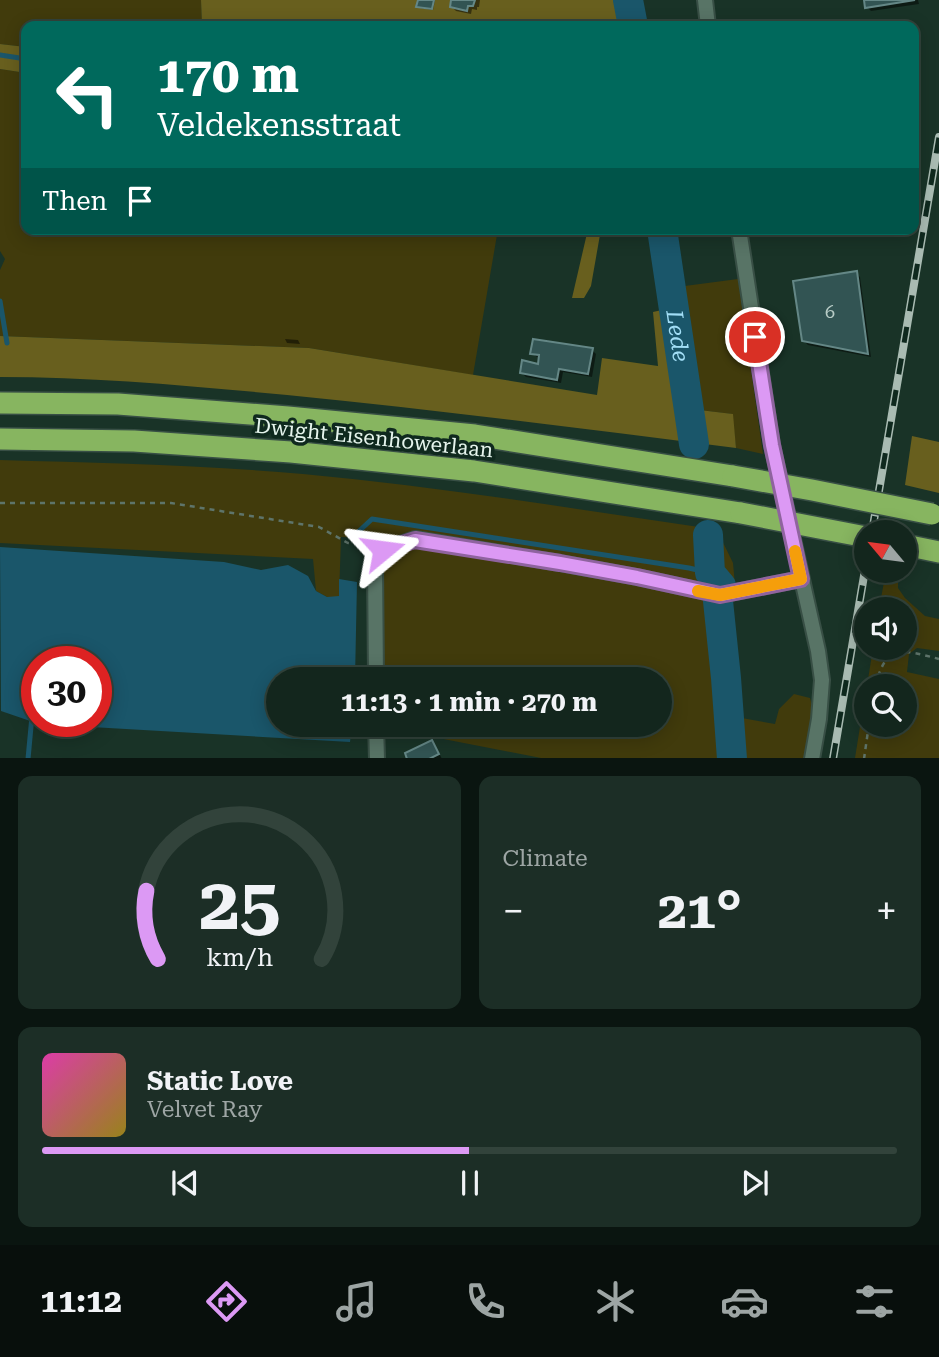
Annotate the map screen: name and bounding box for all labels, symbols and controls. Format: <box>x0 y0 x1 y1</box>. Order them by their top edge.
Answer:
text: 170 m <box>157 47 299 104</box>
icon: left <box>42 49 133 140</box>
text: Veldekensstraat <box>157 106 401 144</box>
icon: arrive <box>121 182 159 220</box>
text: Then <box>42 186 107 216</box>
house number: 6 <box>825 301 835 322</box>
water label: Lede <box>661 307 695 364</box>
pin <box>725 307 785 367</box>
icon: arrive <box>736 318 774 356</box>
street label: Dwight Eisenhowerlaan <box>254 414 495 463</box>
position arrow <box>346 513 420 587</box>
north arrow <box>854 520 917 583</box>
map controls <box>854 520 917 737</box>
button: sound <box>854 597 917 660</box>
speed limit sign: 30 <box>21 646 112 737</box>
button: search <box>854 674 917 737</box>
text: 11:13 · 1 min · 270 m <box>341 687 597 717</box>
text: Climate <box>503 845 588 872</box>
text: 25 <box>198 862 280 947</box>
text: 21° <box>658 880 742 941</box>
text: − <box>503 889 524 933</box>
text: + <box>876 889 897 933</box>
text: km/h <box>206 942 273 971</box>
text: Static Love <box>147 1066 293 1096</box>
text: Velvet Ray <box>147 1096 262 1123</box>
icon: previous <box>166 1164 204 1202</box>
icon: pause <box>451 1164 489 1202</box>
icon: next <box>736 1164 774 1202</box>
icon: directions <box>202 1277 251 1326</box>
icon: music <box>332 1277 381 1326</box>
icon: phone <box>461 1277 510 1326</box>
icon: climate <box>591 1277 640 1326</box>
icon: car <box>720 1277 769 1326</box>
icon: filters <box>850 1277 899 1326</box>
text: 11:12 <box>40 1282 122 1320</box>

